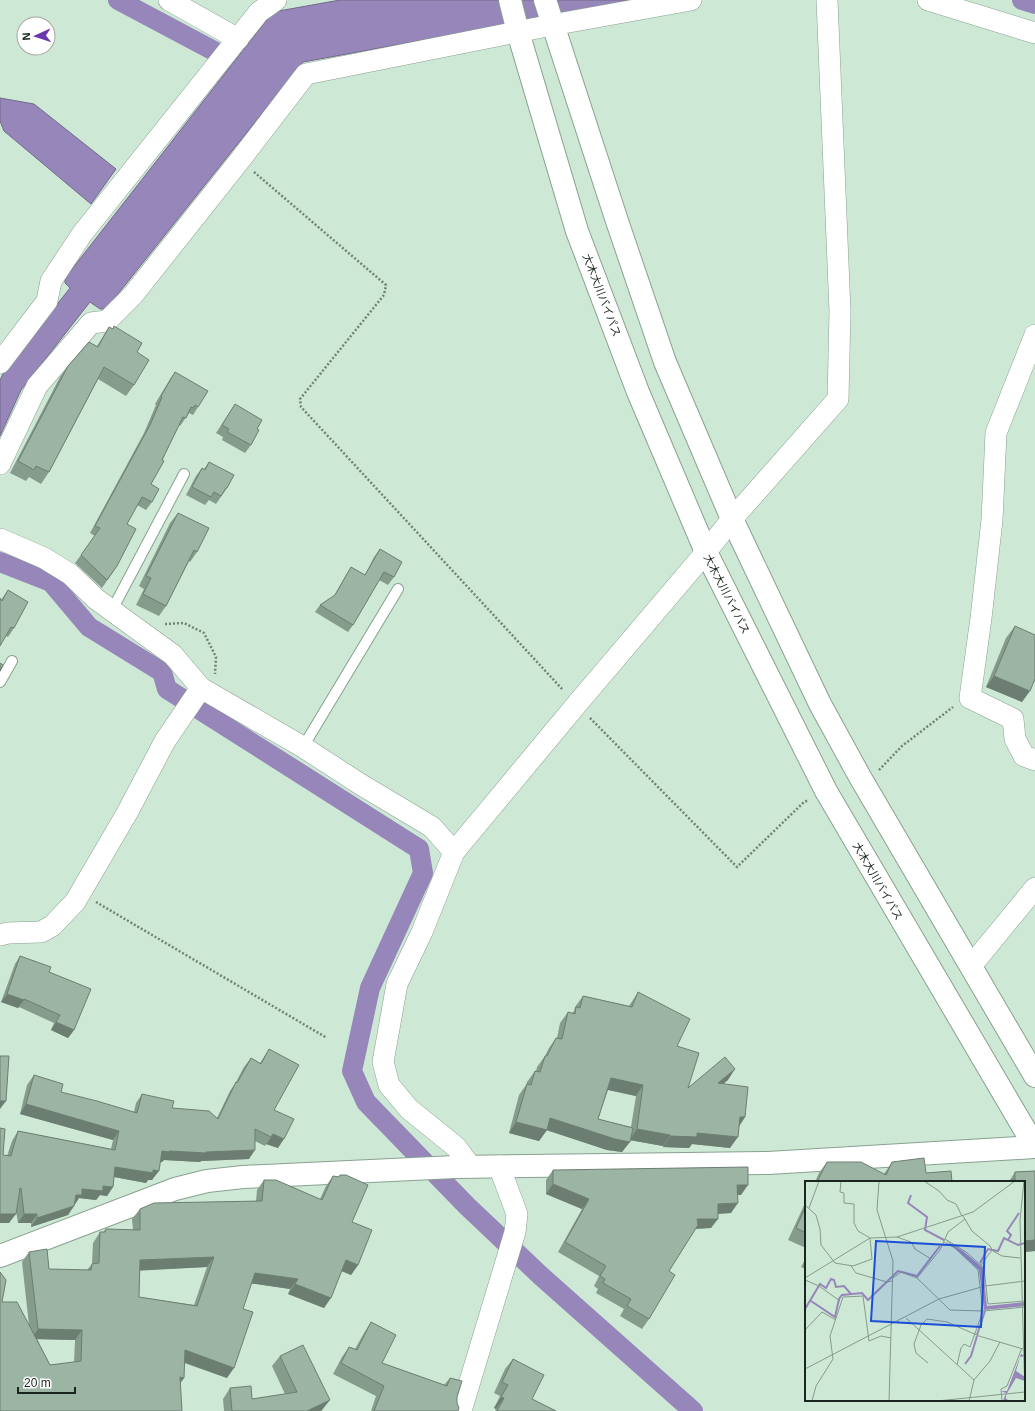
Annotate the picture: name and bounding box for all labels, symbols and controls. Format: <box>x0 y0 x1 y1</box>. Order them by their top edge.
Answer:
north arrow <box>16 16 56 56</box>
text: N <box>20 32 32 41</box>
street label: 大木大川バイパス <box>581 252 623 338</box>
street label: 大木大川バイパス <box>702 552 752 636</box>
street label: 大木大川バイパス <box>851 840 905 922</box>
inset map <box>805 1181 1025 1401</box>
scale bar <box>18 1369 75 1395</box>
text: 20 m <box>24 1376 51 1390</box>

